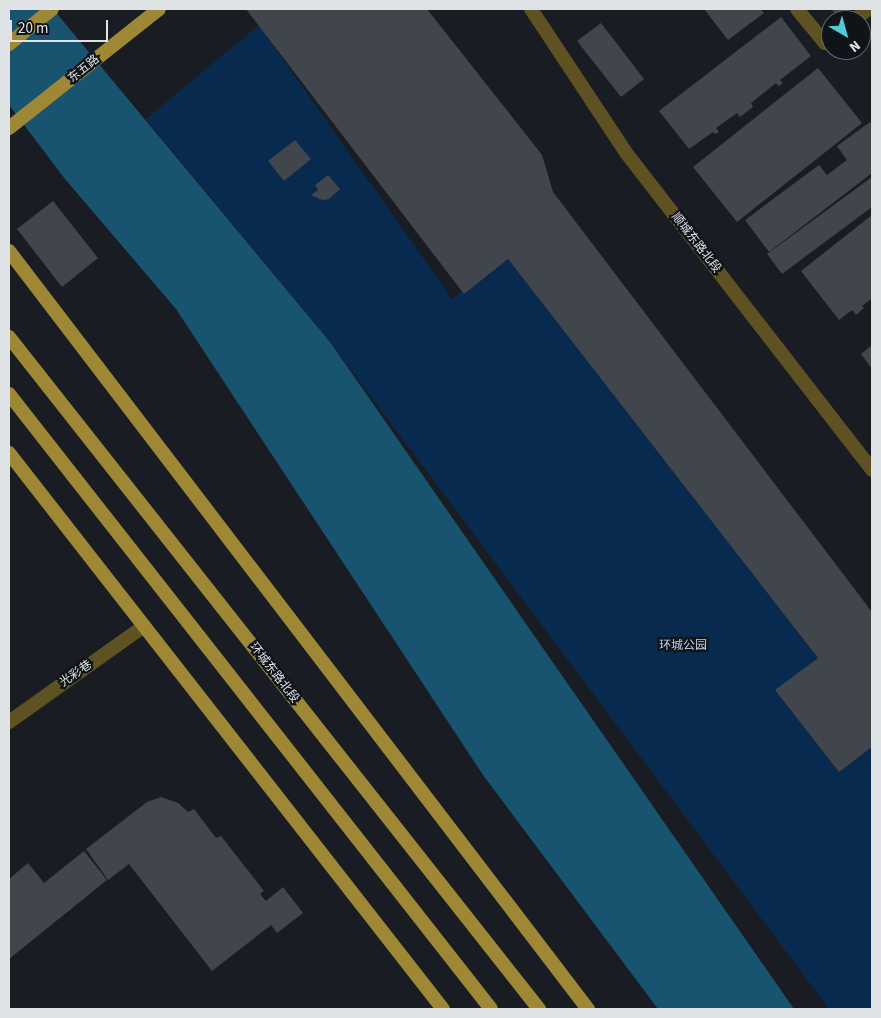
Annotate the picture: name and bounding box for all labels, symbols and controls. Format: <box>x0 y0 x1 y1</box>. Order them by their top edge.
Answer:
scale bar <box>12 10 110 42</box>
north arrow <box>821 10 871 60</box>
text: 20 m <box>18 18 48 39</box>
text: N <box>845 35 864 57</box>
street label: 东五路 <box>65 52 103 86</box>
street label: 顺城东路北段 <box>668 210 724 276</box>
park label: 环城公园 <box>659 639 707 653</box>
street label: 环城东路北段 <box>246 640 302 706</box>
street label: 光彩巷 <box>57 658 95 690</box>

